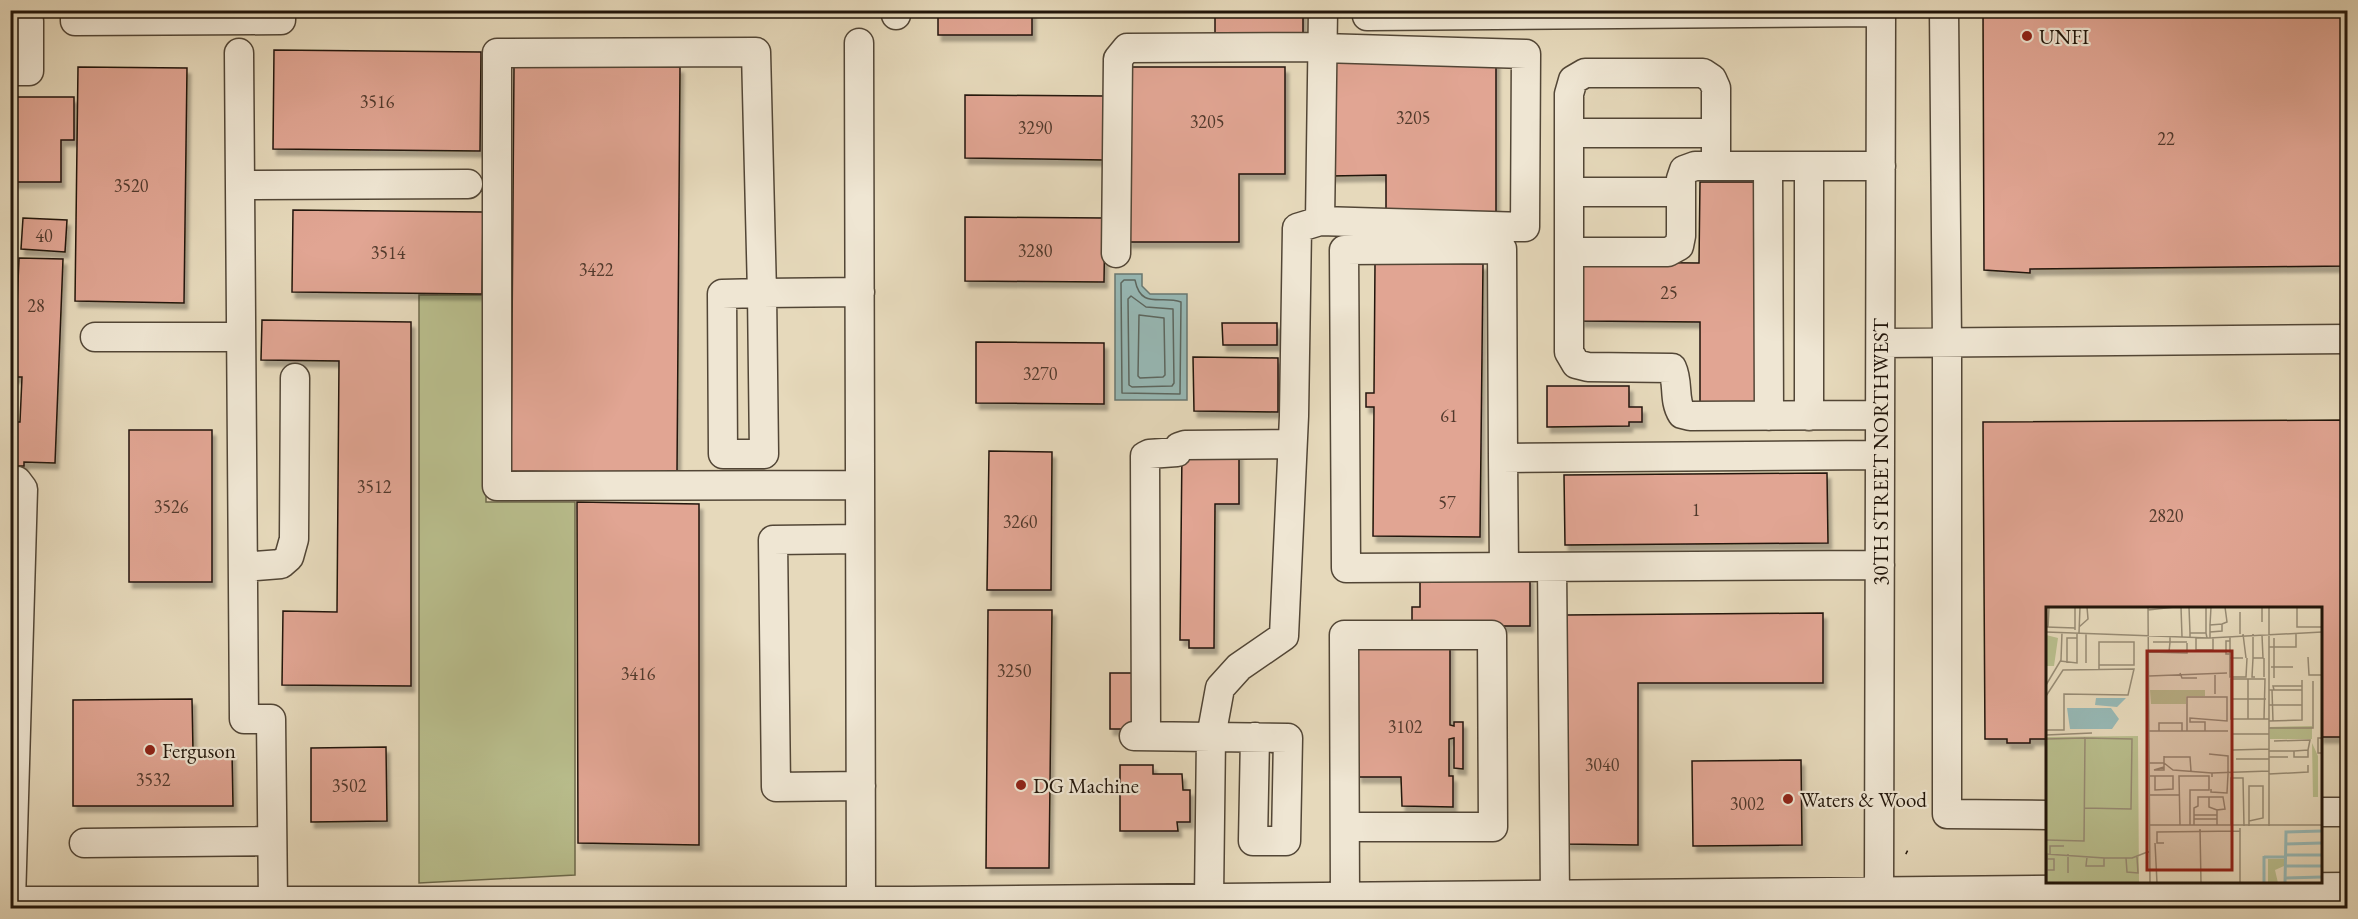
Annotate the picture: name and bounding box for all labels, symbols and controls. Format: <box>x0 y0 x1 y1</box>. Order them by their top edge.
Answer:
place label: UNFI <box>2039 23 2089 50</box>
marker: UNFI <box>2020 29 2034 43</box>
house number: 3516 <box>360 90 395 113</box>
house number: 3205 <box>1396 106 1430 129</box>
house number: 3205 <box>1190 110 1224 133</box>
house number: 3290 <box>1018 116 1053 139</box>
house number: 22 <box>2157 127 2175 150</box>
house number: 3520 <box>114 174 149 197</box>
house number: 40 <box>35 224 53 247</box>
house number: 3280 <box>1018 239 1053 262</box>
house number: 3514 <box>371 241 406 264</box>
house number: 3422 <box>579 258 614 281</box>
house number: 25 <box>1660 281 1678 304</box>
house number: 28 <box>27 294 45 317</box>
street label: 30TH STREET NORTHWEST <box>1867 317 1894 586</box>
house number: 3270 <box>1023 362 1058 385</box>
house number: 61 <box>1440 404 1458 427</box>
house number: 3512 <box>357 475 392 498</box>
house number: 57 <box>1438 491 1456 514</box>
house number: 3526 <box>154 495 189 518</box>
house number: 1 <box>1692 498 1700 521</box>
house number: 2820 <box>2149 504 2184 527</box>
house number: 3260 <box>1003 510 1038 533</box>
inset map <box>2046 607 2322 883</box>
house number: 3250 <box>997 659 1032 682</box>
house number: 3416 <box>621 662 656 685</box>
house number: 3102 <box>1388 715 1423 738</box>
place label: Ferguson <box>162 737 236 764</box>
marker: Ferguson <box>143 743 157 757</box>
house number: 3040 <box>1585 753 1620 776</box>
house number: 3532 <box>136 768 171 791</box>
place label: DG Machine <box>1033 772 1139 799</box>
house number: 3502 <box>332 774 367 797</box>
marker: DG Machine <box>1014 778 1028 792</box>
place label: Waters & Wood <box>1800 786 1927 813</box>
house number: 3002 <box>1730 792 1765 815</box>
marker: Waters & Wood <box>1781 792 1795 806</box>

